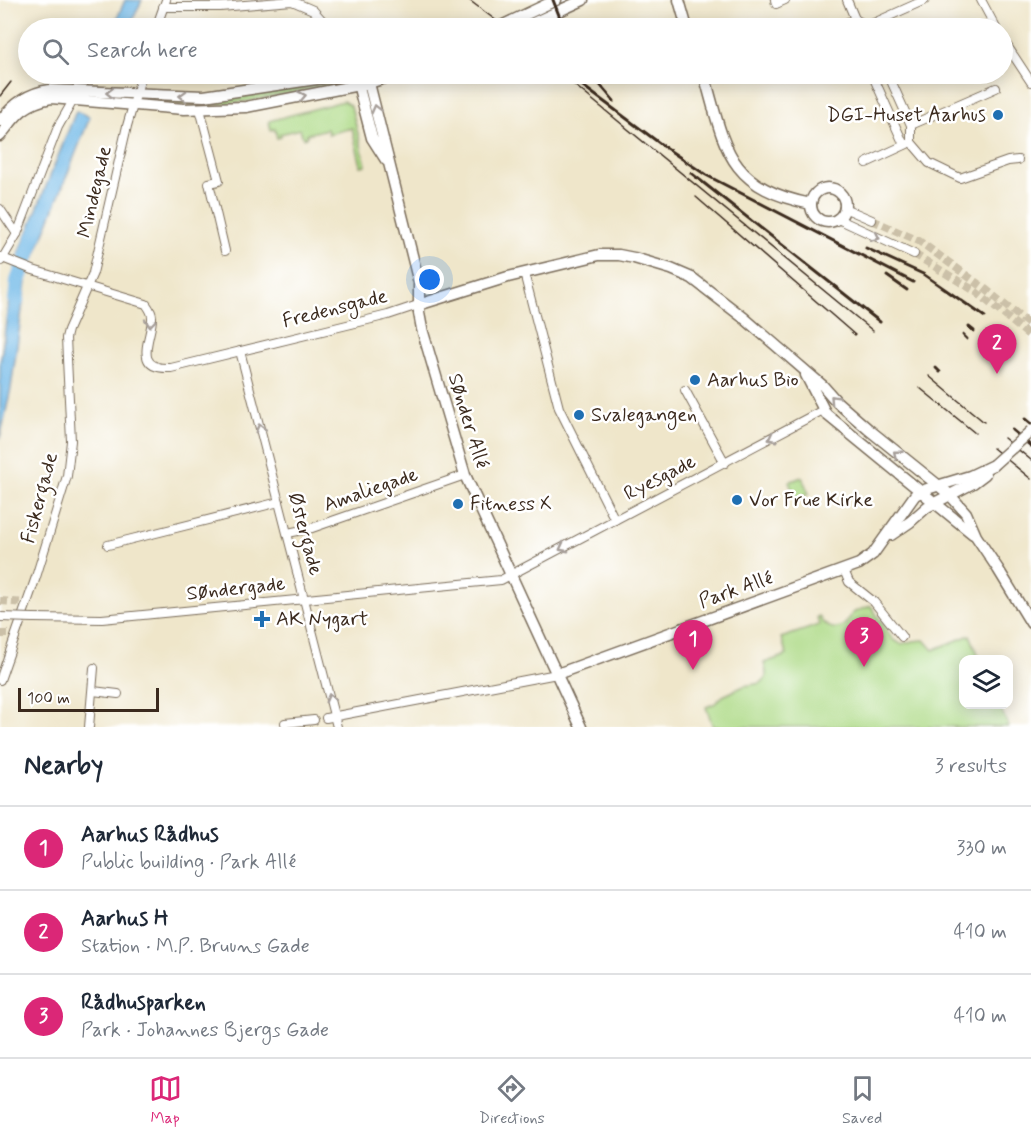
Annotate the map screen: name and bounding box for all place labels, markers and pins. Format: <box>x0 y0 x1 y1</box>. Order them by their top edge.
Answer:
place label: DGI-Huset Aarhus <box>827 102 986 129</box>
marker: DGI-Huset Aarhus <box>991 108 1005 122</box>
pin: 2 <box>978 324 1016 374</box>
place label: Aarhus Bio <box>707 367 799 394</box>
marker: Aarhus Bio <box>688 373 702 387</box>
place label: Svalegangen <box>591 402 697 430</box>
marker: Svalegangen <box>572 408 586 422</box>
place label: Vor Frue Kirke <box>749 487 873 514</box>
place label: Fitness X <box>470 491 552 518</box>
marker: Vor Frue Kirke <box>730 493 744 507</box>
marker: Fitness X <box>451 497 465 511</box>
place label: AK Nygart <box>276 606 368 633</box>
marker: AK Nygart <box>253 610 271 628</box>
pin: 3 <box>844 618 884 667</box>
pin: 1 <box>674 620 712 670</box>

